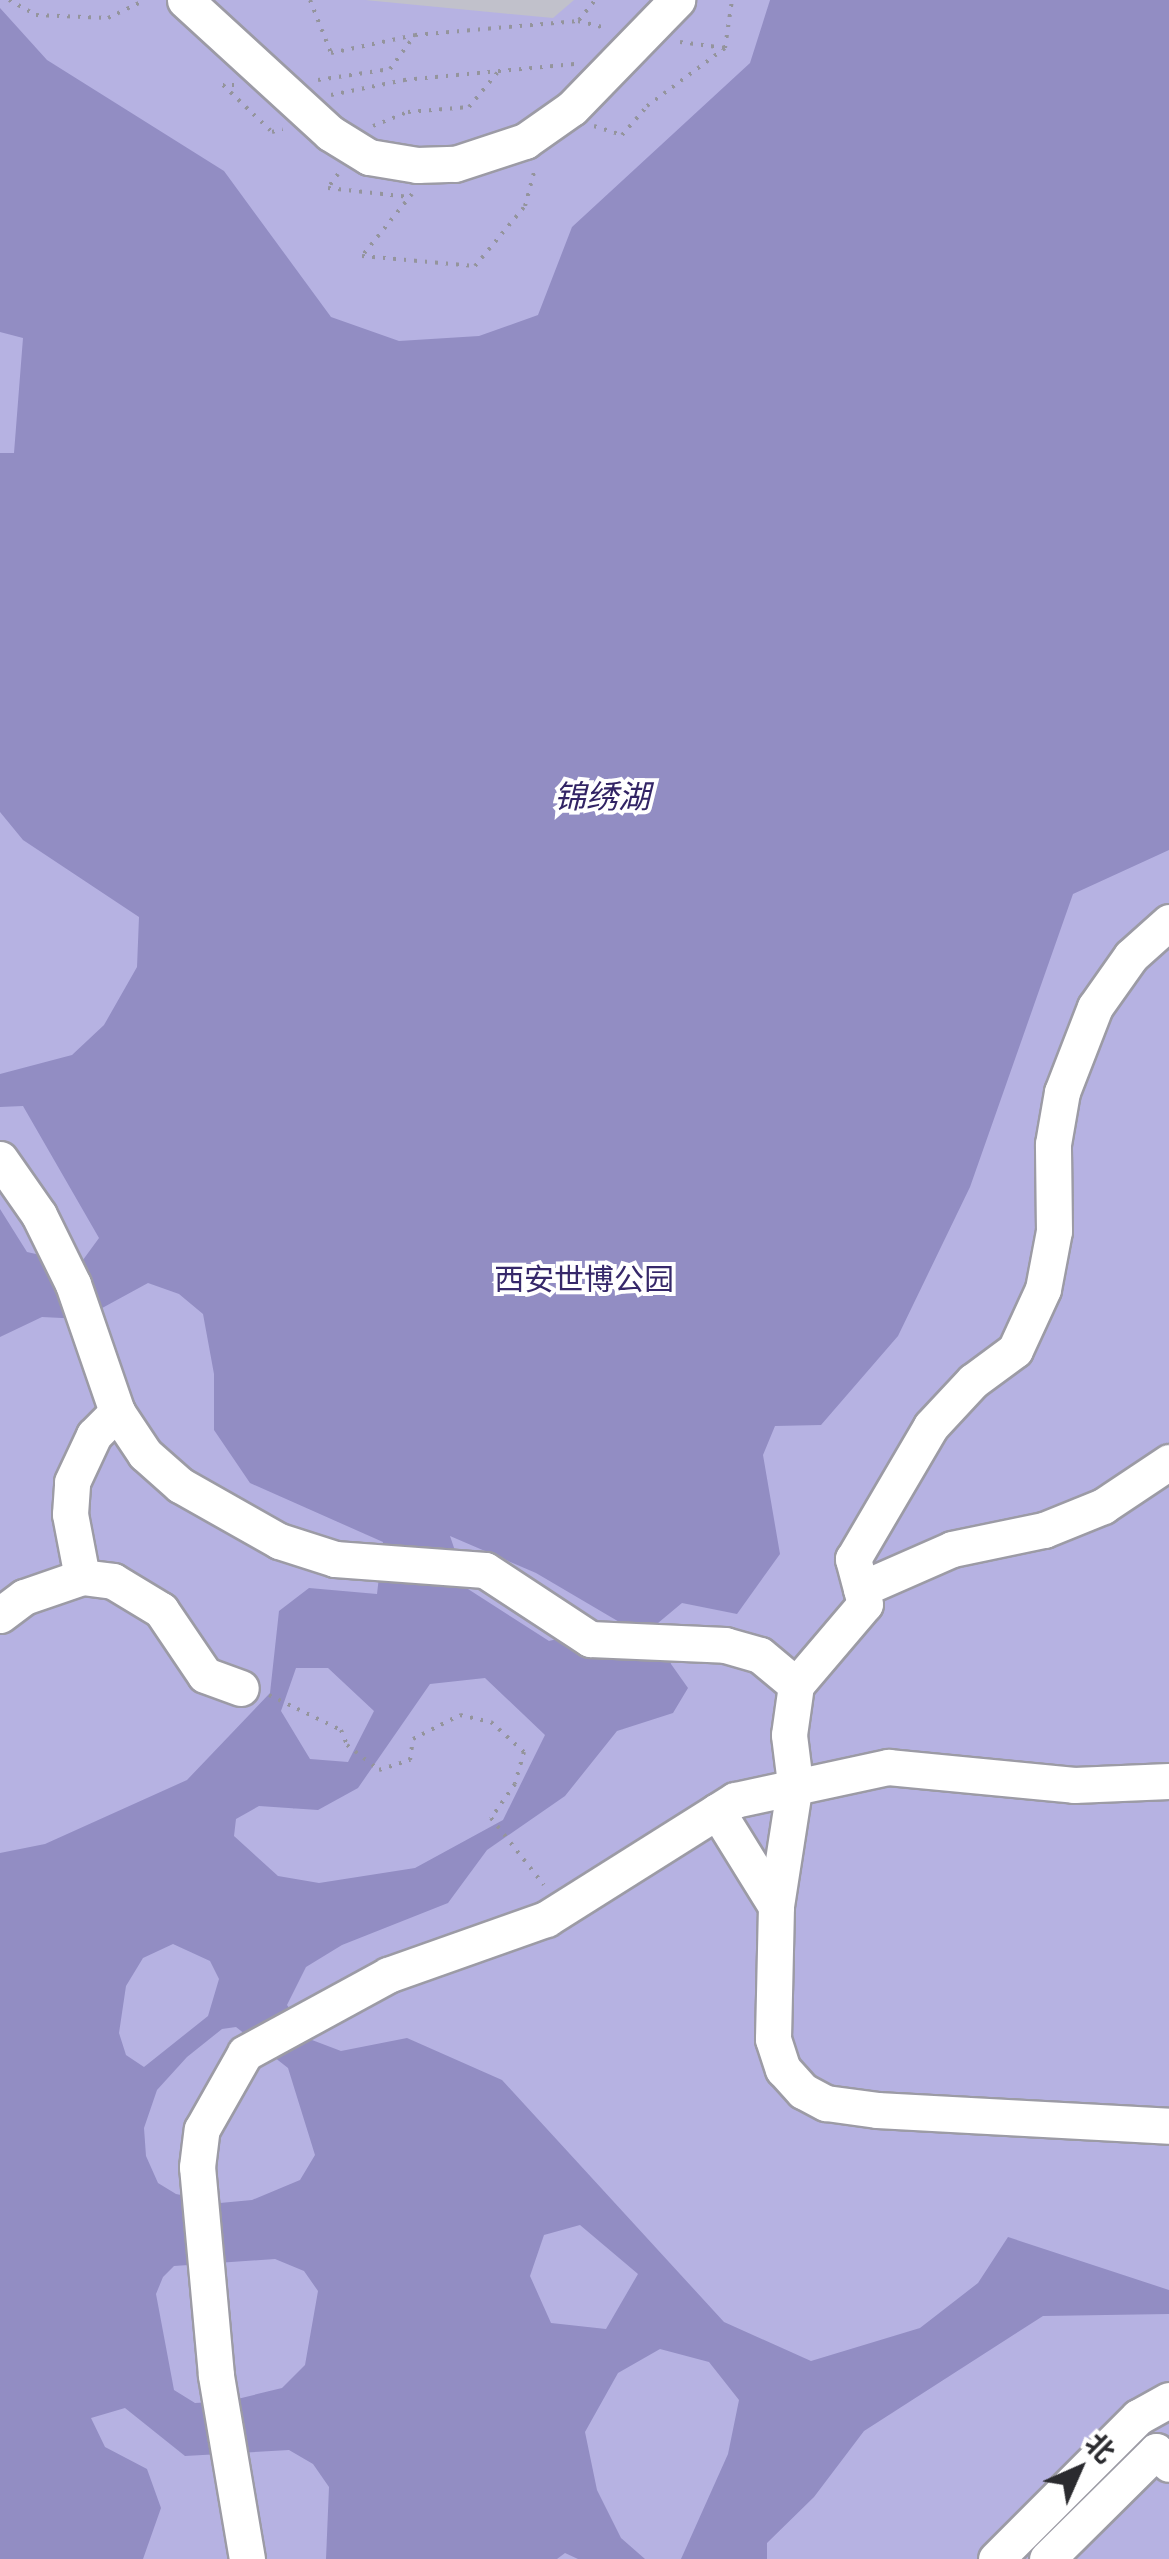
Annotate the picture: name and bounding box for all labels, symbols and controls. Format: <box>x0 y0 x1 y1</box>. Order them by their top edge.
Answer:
water label: 锦绣湖 <box>554 778 650 816</box>
park label: 西安世博公园 <box>494 1262 674 1298</box>
north arrow <box>1029 2419 1129 2519</box>
text: 北 <box>1078 2426 1122 2470</box>

